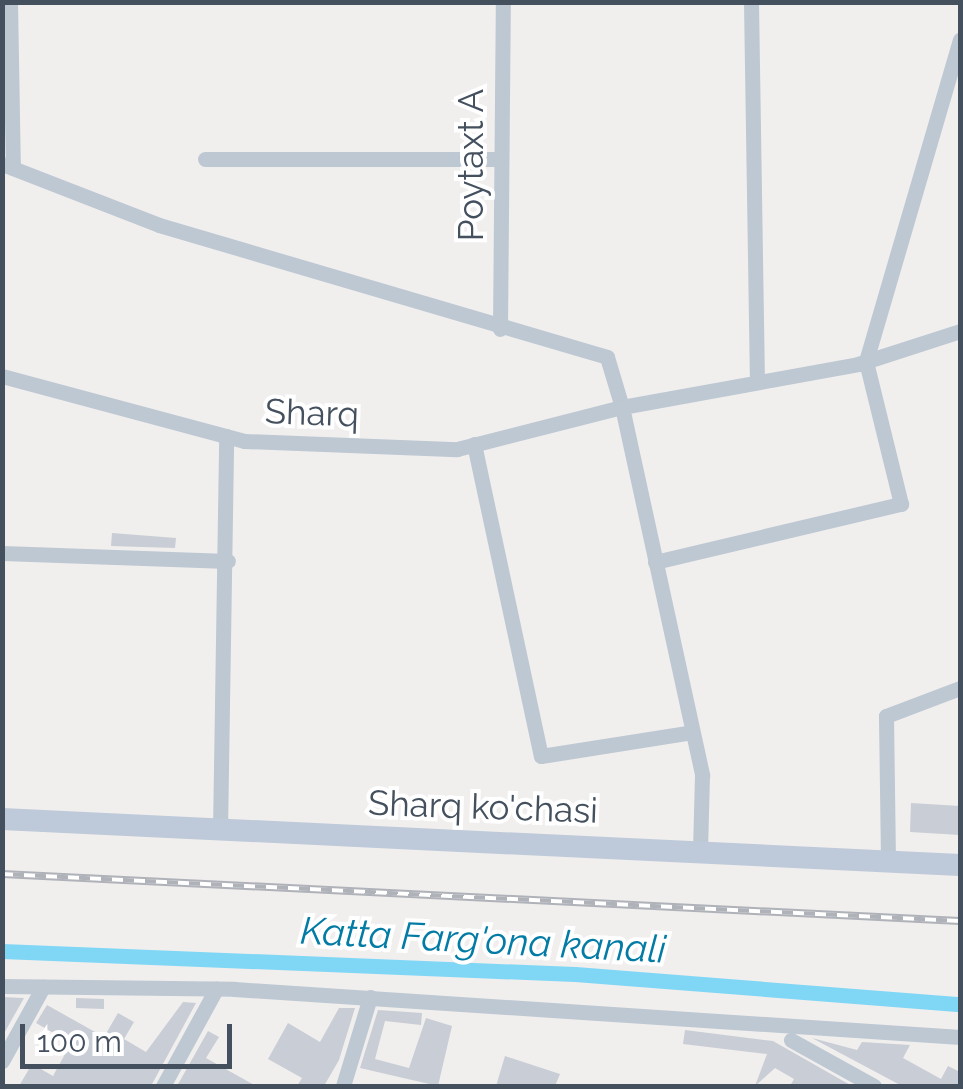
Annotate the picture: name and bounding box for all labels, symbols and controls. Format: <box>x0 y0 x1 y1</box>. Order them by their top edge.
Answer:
street label: Poytaxt A <box>450 88 492 242</box>
street label: Sharq <box>264 390 360 436</box>
street label: Sharq ko'chasi <box>367 782 599 832</box>
water label: Katta Farg'ona kanali <box>299 908 667 972</box>
scale bar <box>25 1004 238 1066</box>
text: 100 m <box>37 1024 122 1059</box>

